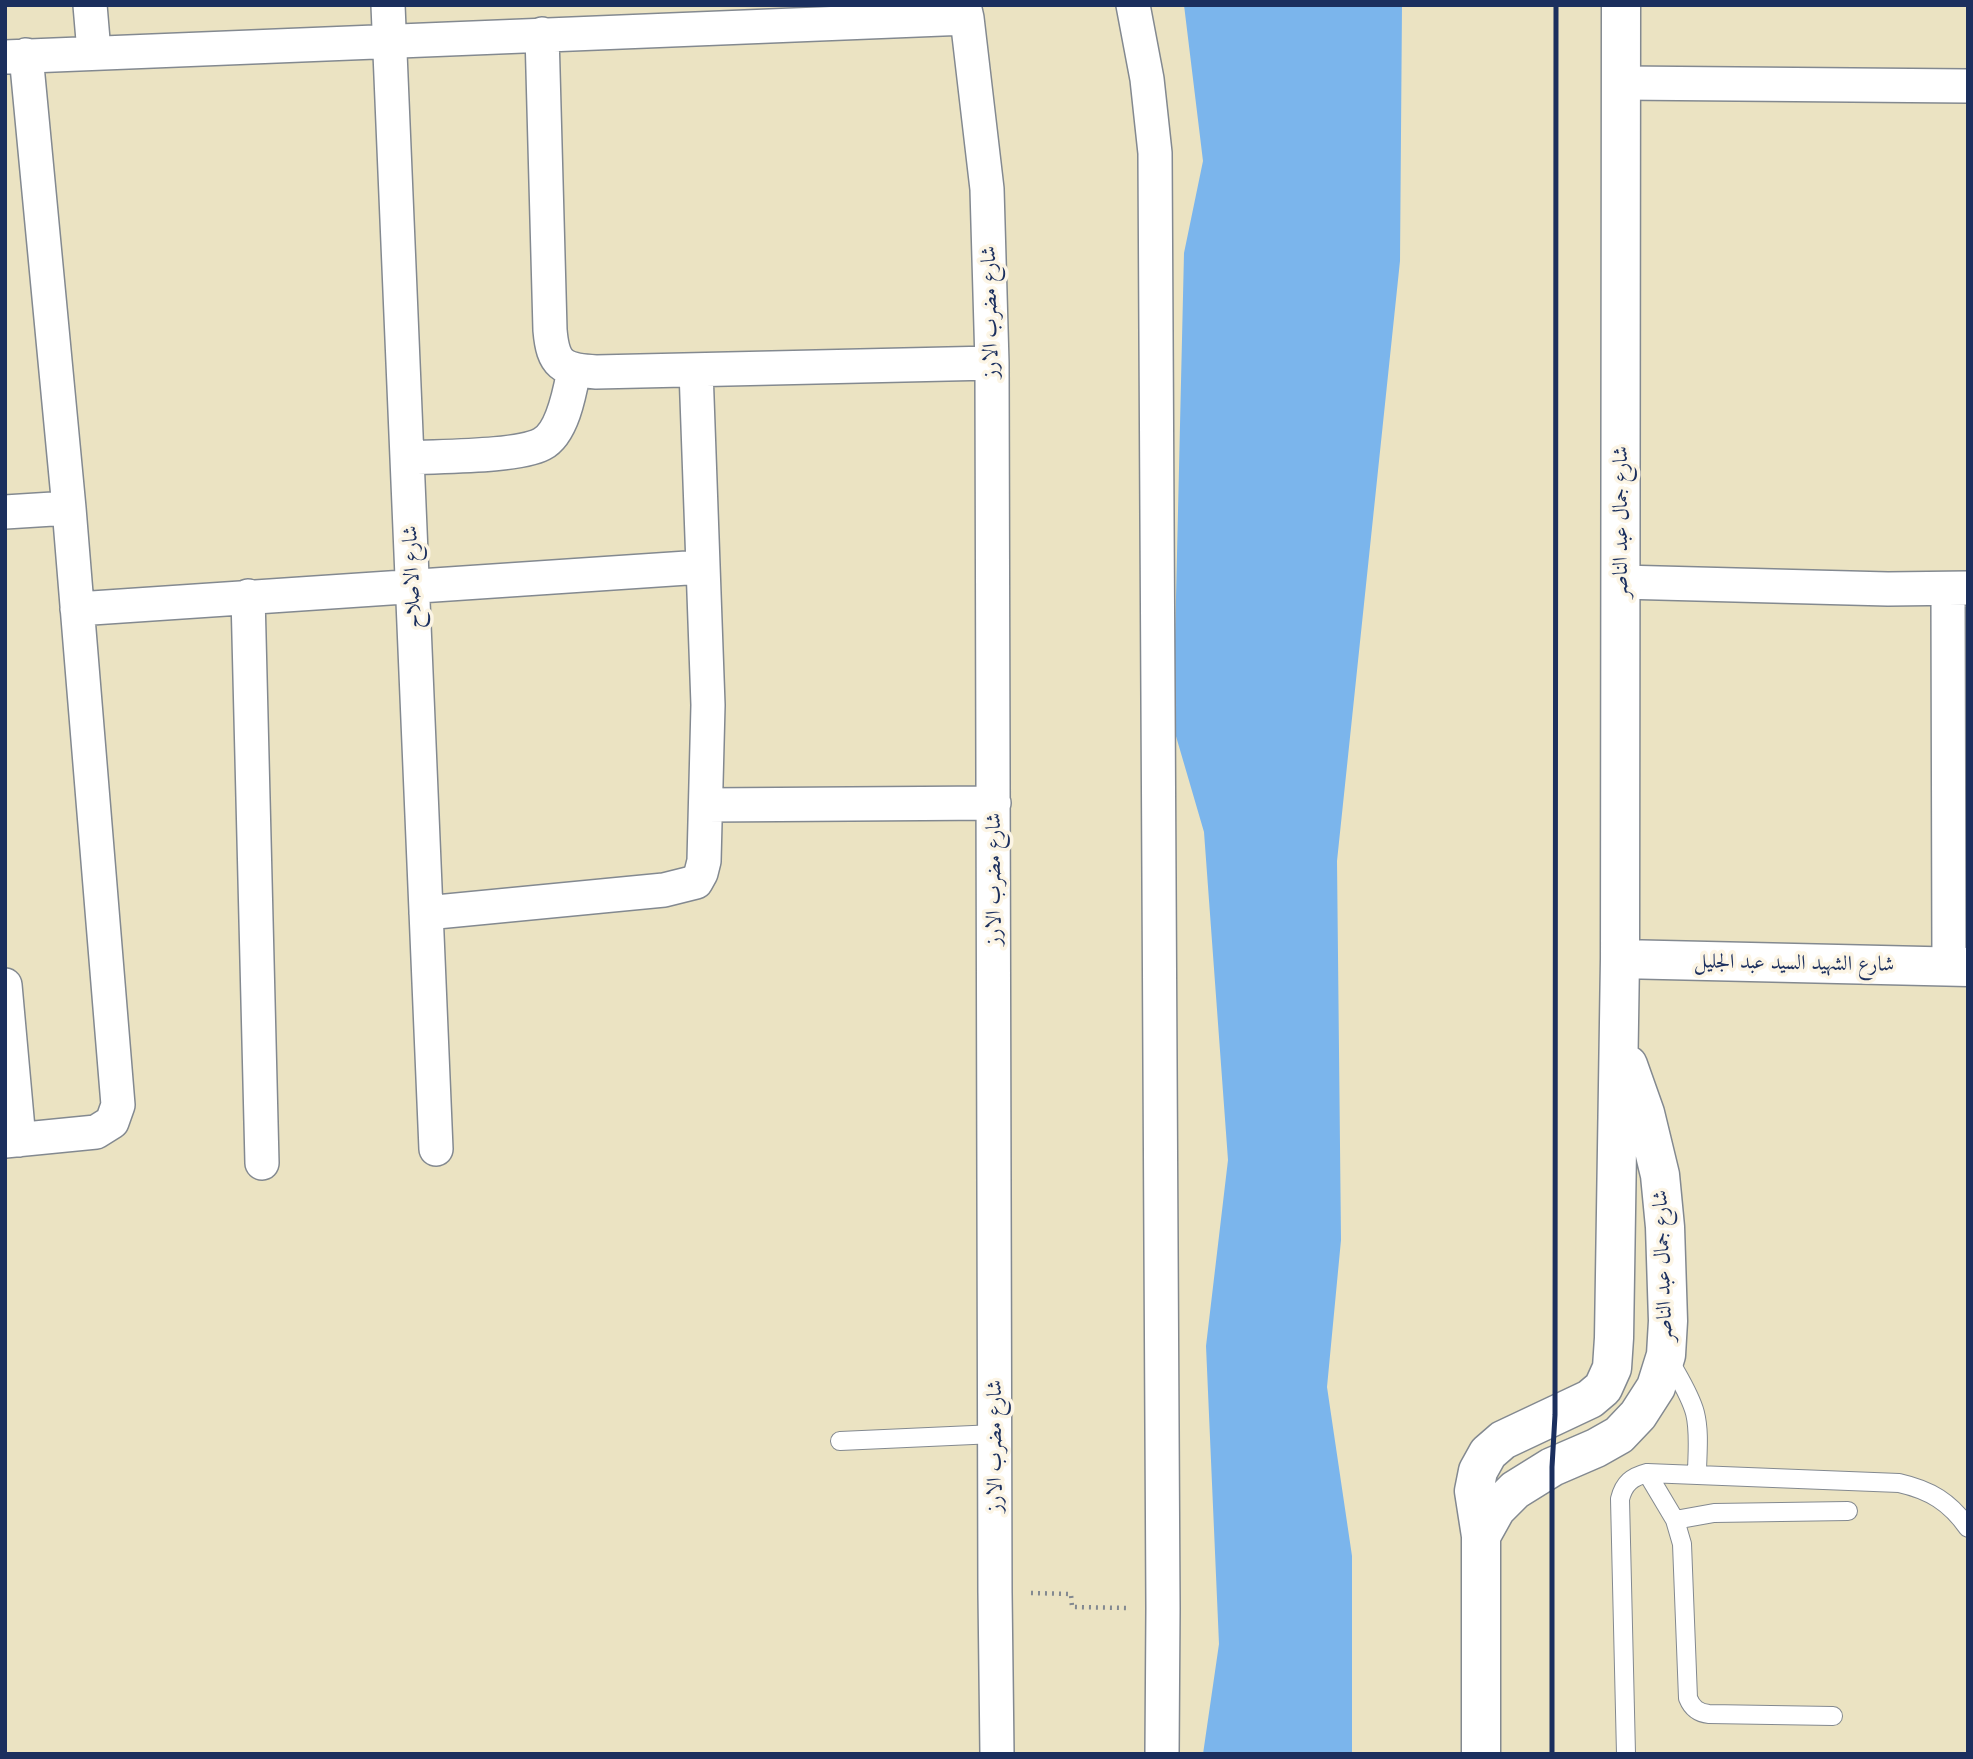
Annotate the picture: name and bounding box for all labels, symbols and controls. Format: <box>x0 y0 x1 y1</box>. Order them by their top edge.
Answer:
street label: شارع مضرب الارز <box>976 246 1004 378</box>
street label: شارع جمال عبد الناصر <box>1608 446 1634 598</box>
street label: شارع الاصلاح <box>398 525 426 629</box>
street label: شارع مضرب الارز <box>981 813 1007 945</box>
street label: شارع الشهيد السيد عبد الجليل <box>1694 949 1894 977</box>
street label: شارع جمال عبد الناصر <box>1648 1190 1678 1342</box>
street label: شارع مضرب الارز <box>982 1380 1008 1512</box>

